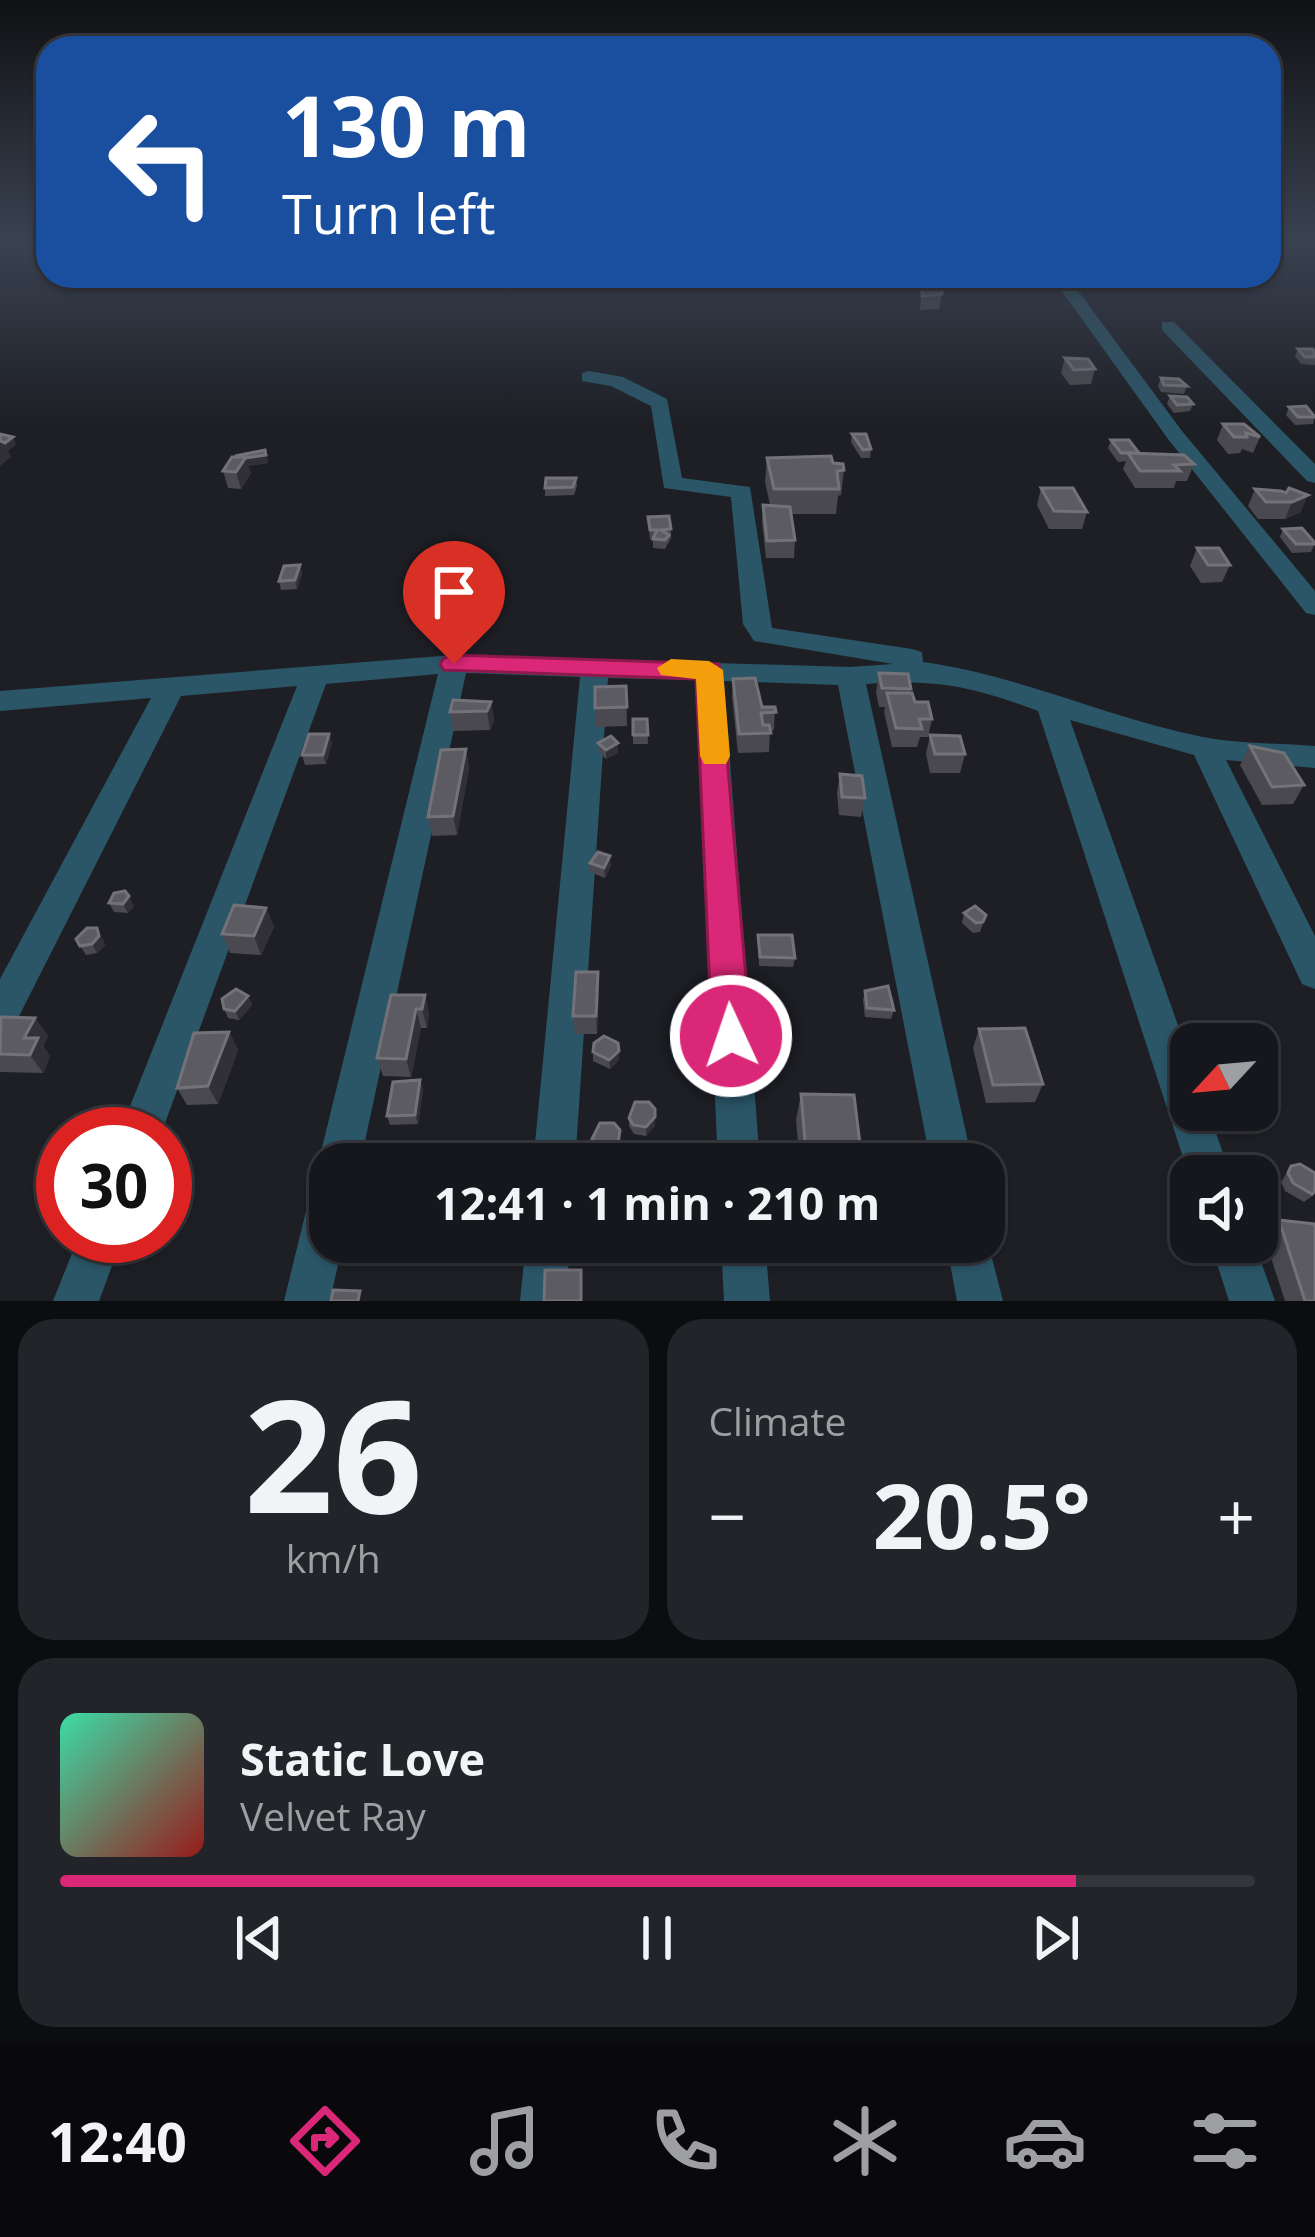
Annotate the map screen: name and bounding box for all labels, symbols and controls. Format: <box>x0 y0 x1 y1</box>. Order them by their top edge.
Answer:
text: 130 m <box>282 67 530 182</box>
icon: left <box>84 84 240 240</box>
text: Turn left <box>282 176 495 250</box>
pin <box>403 541 505 664</box>
icon: arrive <box>421 559 487 625</box>
position arrow <box>668 973 794 1099</box>
north arrow <box>1170 1023 1278 1131</box>
map controls <box>1170 1023 1278 1263</box>
speed limit sign: 30 <box>36 1107 192 1263</box>
button: sound <box>1170 1155 1278 1263</box>
text: 12:41 · 1 min · 210 m <box>434 1172 880 1233</box>
text: 26 <box>244 1346 422 1559</box>
text: Climate <box>709 1394 846 1447</box>
text: 20.5° <box>872 1453 1091 1575</box>
text: − <box>709 1470 746 1560</box>
text: + <box>1217 1470 1255 1560</box>
text: km/h <box>286 1531 381 1584</box>
text: Static Love <box>240 1728 485 1789</box>
text: Velvet Ray <box>240 1789 426 1842</box>
icon: previous <box>226 1905 292 1971</box>
icon: pause <box>624 1905 690 1971</box>
icon: next <box>1023 1905 1089 1971</box>
icon: directions <box>283 2099 367 2183</box>
icon: music <box>463 2099 547 2183</box>
icon: phone <box>643 2099 727 2183</box>
icon: climate <box>823 2099 907 2183</box>
icon: car <box>1003 2099 1087 2183</box>
icon: filters <box>1183 2099 1267 2183</box>
text: 12:40 <box>48 2104 187 2178</box>

